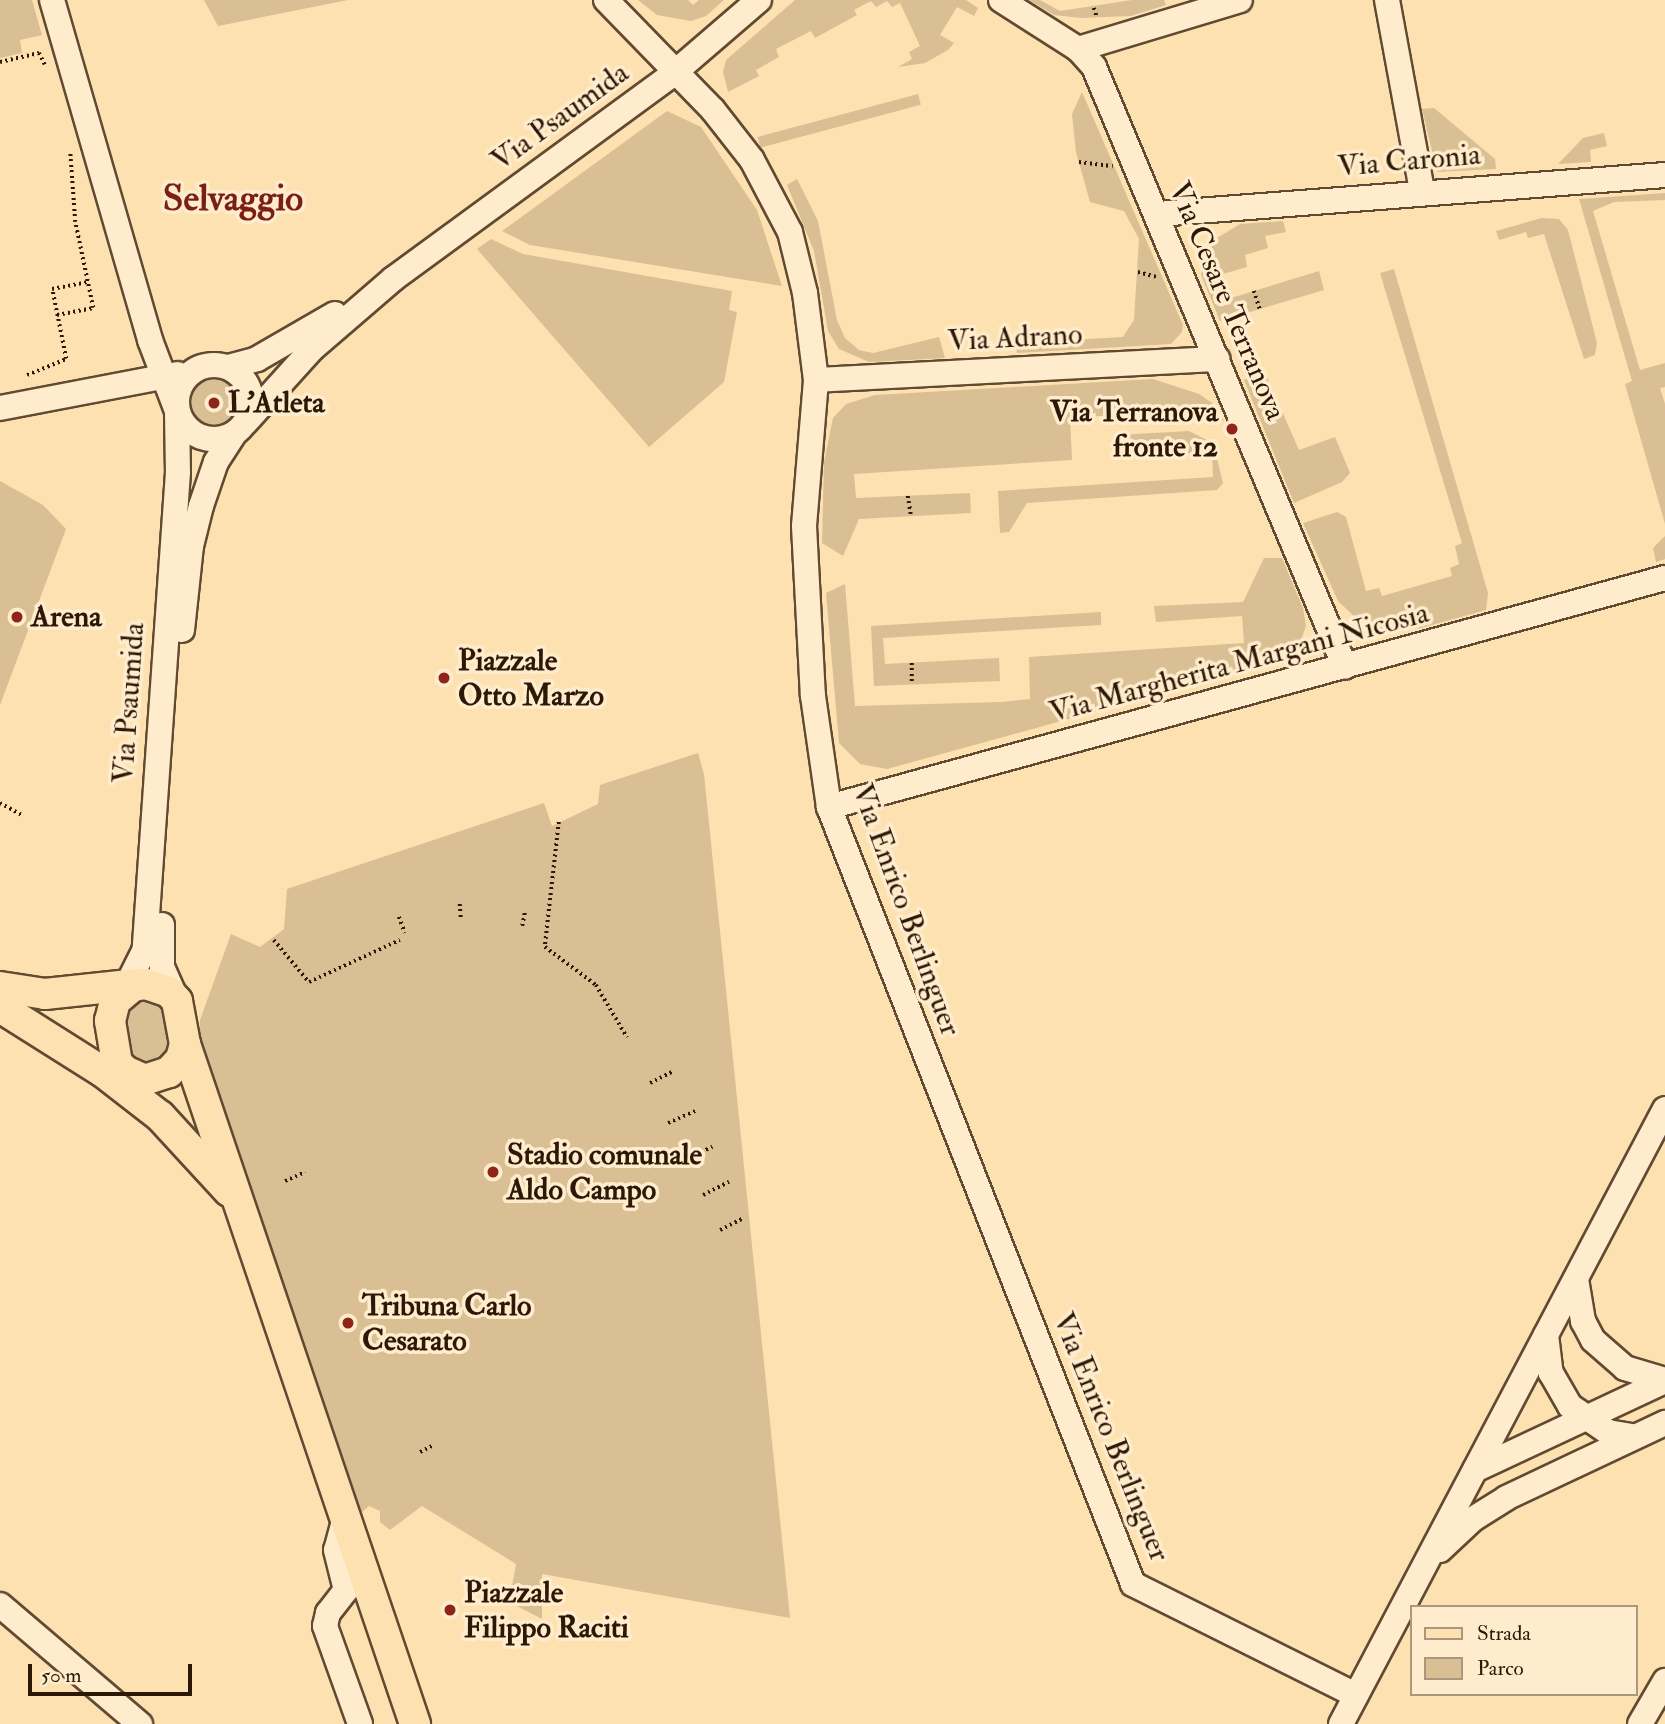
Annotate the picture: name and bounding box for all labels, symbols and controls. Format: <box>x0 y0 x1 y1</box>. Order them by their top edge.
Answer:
street label: Via Psaumida <box>484 55 636 179</box>
street label: Via Caronia <box>1336 137 1482 185</box>
district label: Selvaggio <box>163 177 303 221</box>
street label: Via Cesare Terranova <box>1161 177 1293 425</box>
street label: Via Adrano <box>947 316 1083 360</box>
place label: L'Atleta <box>228 385 325 421</box>
place label: Via Terranova fronte 12 <box>1050 394 1218 464</box>
marker: L'Atleta <box>206 395 222 411</box>
marker: Via Terranova fronte 12 <box>1224 421 1240 437</box>
street label: Via Margherita Margani Nicosia <box>1046 595 1432 731</box>
place label: Arena <box>31 599 101 635</box>
marker: Arena <box>9 609 25 625</box>
street label: Via Psaumida <box>105 621 153 785</box>
place label: Piazzale Otto Marzo <box>458 643 604 714</box>
marker: Piazzale Otto Marzo <box>436 670 452 686</box>
street label: Via Enrico Berlinguer <box>844 779 968 1041</box>
place label: Stadio comunale Aldo Campo <box>507 1137 702 1208</box>
marker: Stadio comunale Aldo Campo <box>485 1164 501 1180</box>
place label: Tribuna Carlo Cesarato <box>362 1288 532 1358</box>
street label: Via Enrico Berlinguer <box>1045 1307 1177 1567</box>
marker: Tribuna Carlo Cesarato <box>340 1315 356 1331</box>
place label: Piazzale Filippo Raciti <box>464 1575 629 1646</box>
marker: Piazzale Filippo Raciti <box>442 1602 458 1618</box>
legend <box>1410 1605 1637 1696</box>
text: Strada <box>1477 1620 1531 1647</box>
scale bar <box>32 1650 196 1694</box>
text: Parco <box>1477 1655 1524 1682</box>
text: 50 m <box>41 1662 82 1689</box>

